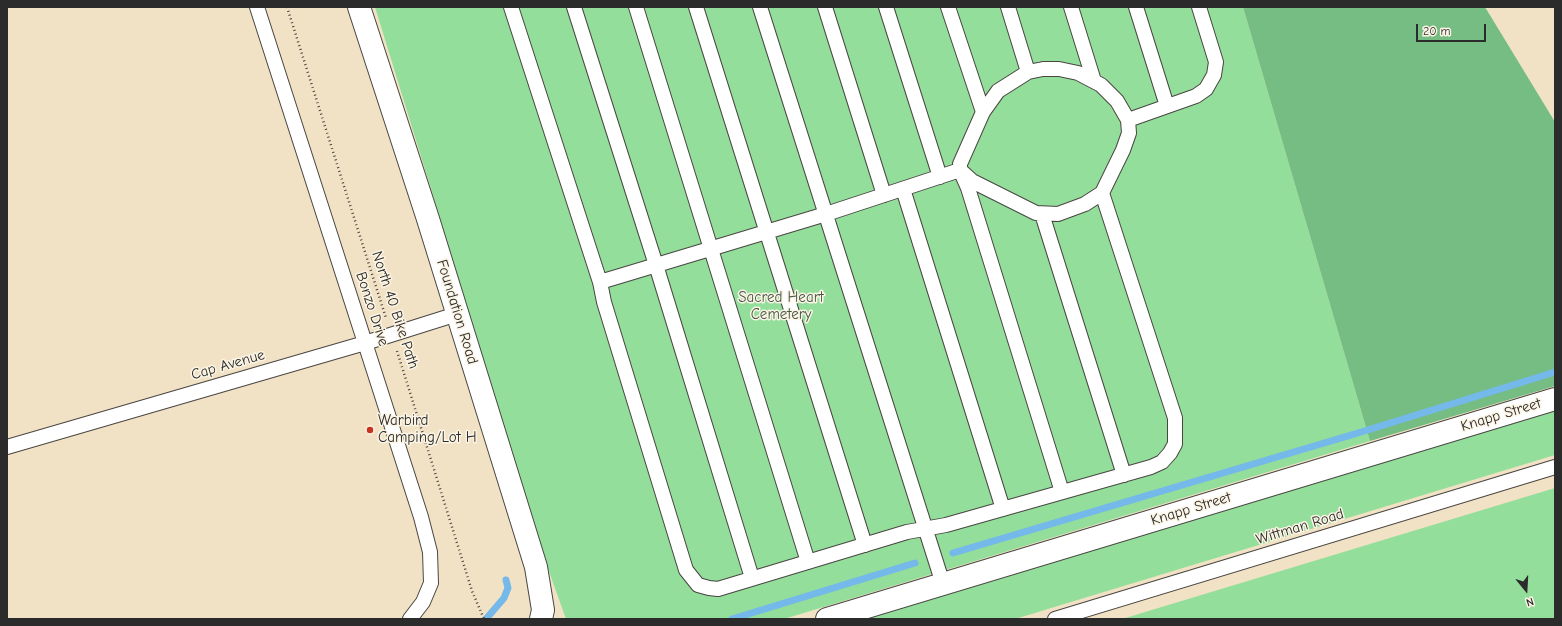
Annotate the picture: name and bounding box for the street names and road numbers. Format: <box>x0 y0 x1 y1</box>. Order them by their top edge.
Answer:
street label: North 40 Bike Path <box>368 249 422 371</box>
street label: Foundation Road <box>433 257 481 367</box>
street label: Bonzo Drive <box>352 270 392 348</box>
street label: Cap Avenue <box>189 346 267 384</box>
street label: Knapp Street <box>1459 394 1543 436</box>
street label: Knapp Street <box>1149 488 1233 530</box>
street label: Wittman Road <box>1254 505 1346 549</box>

